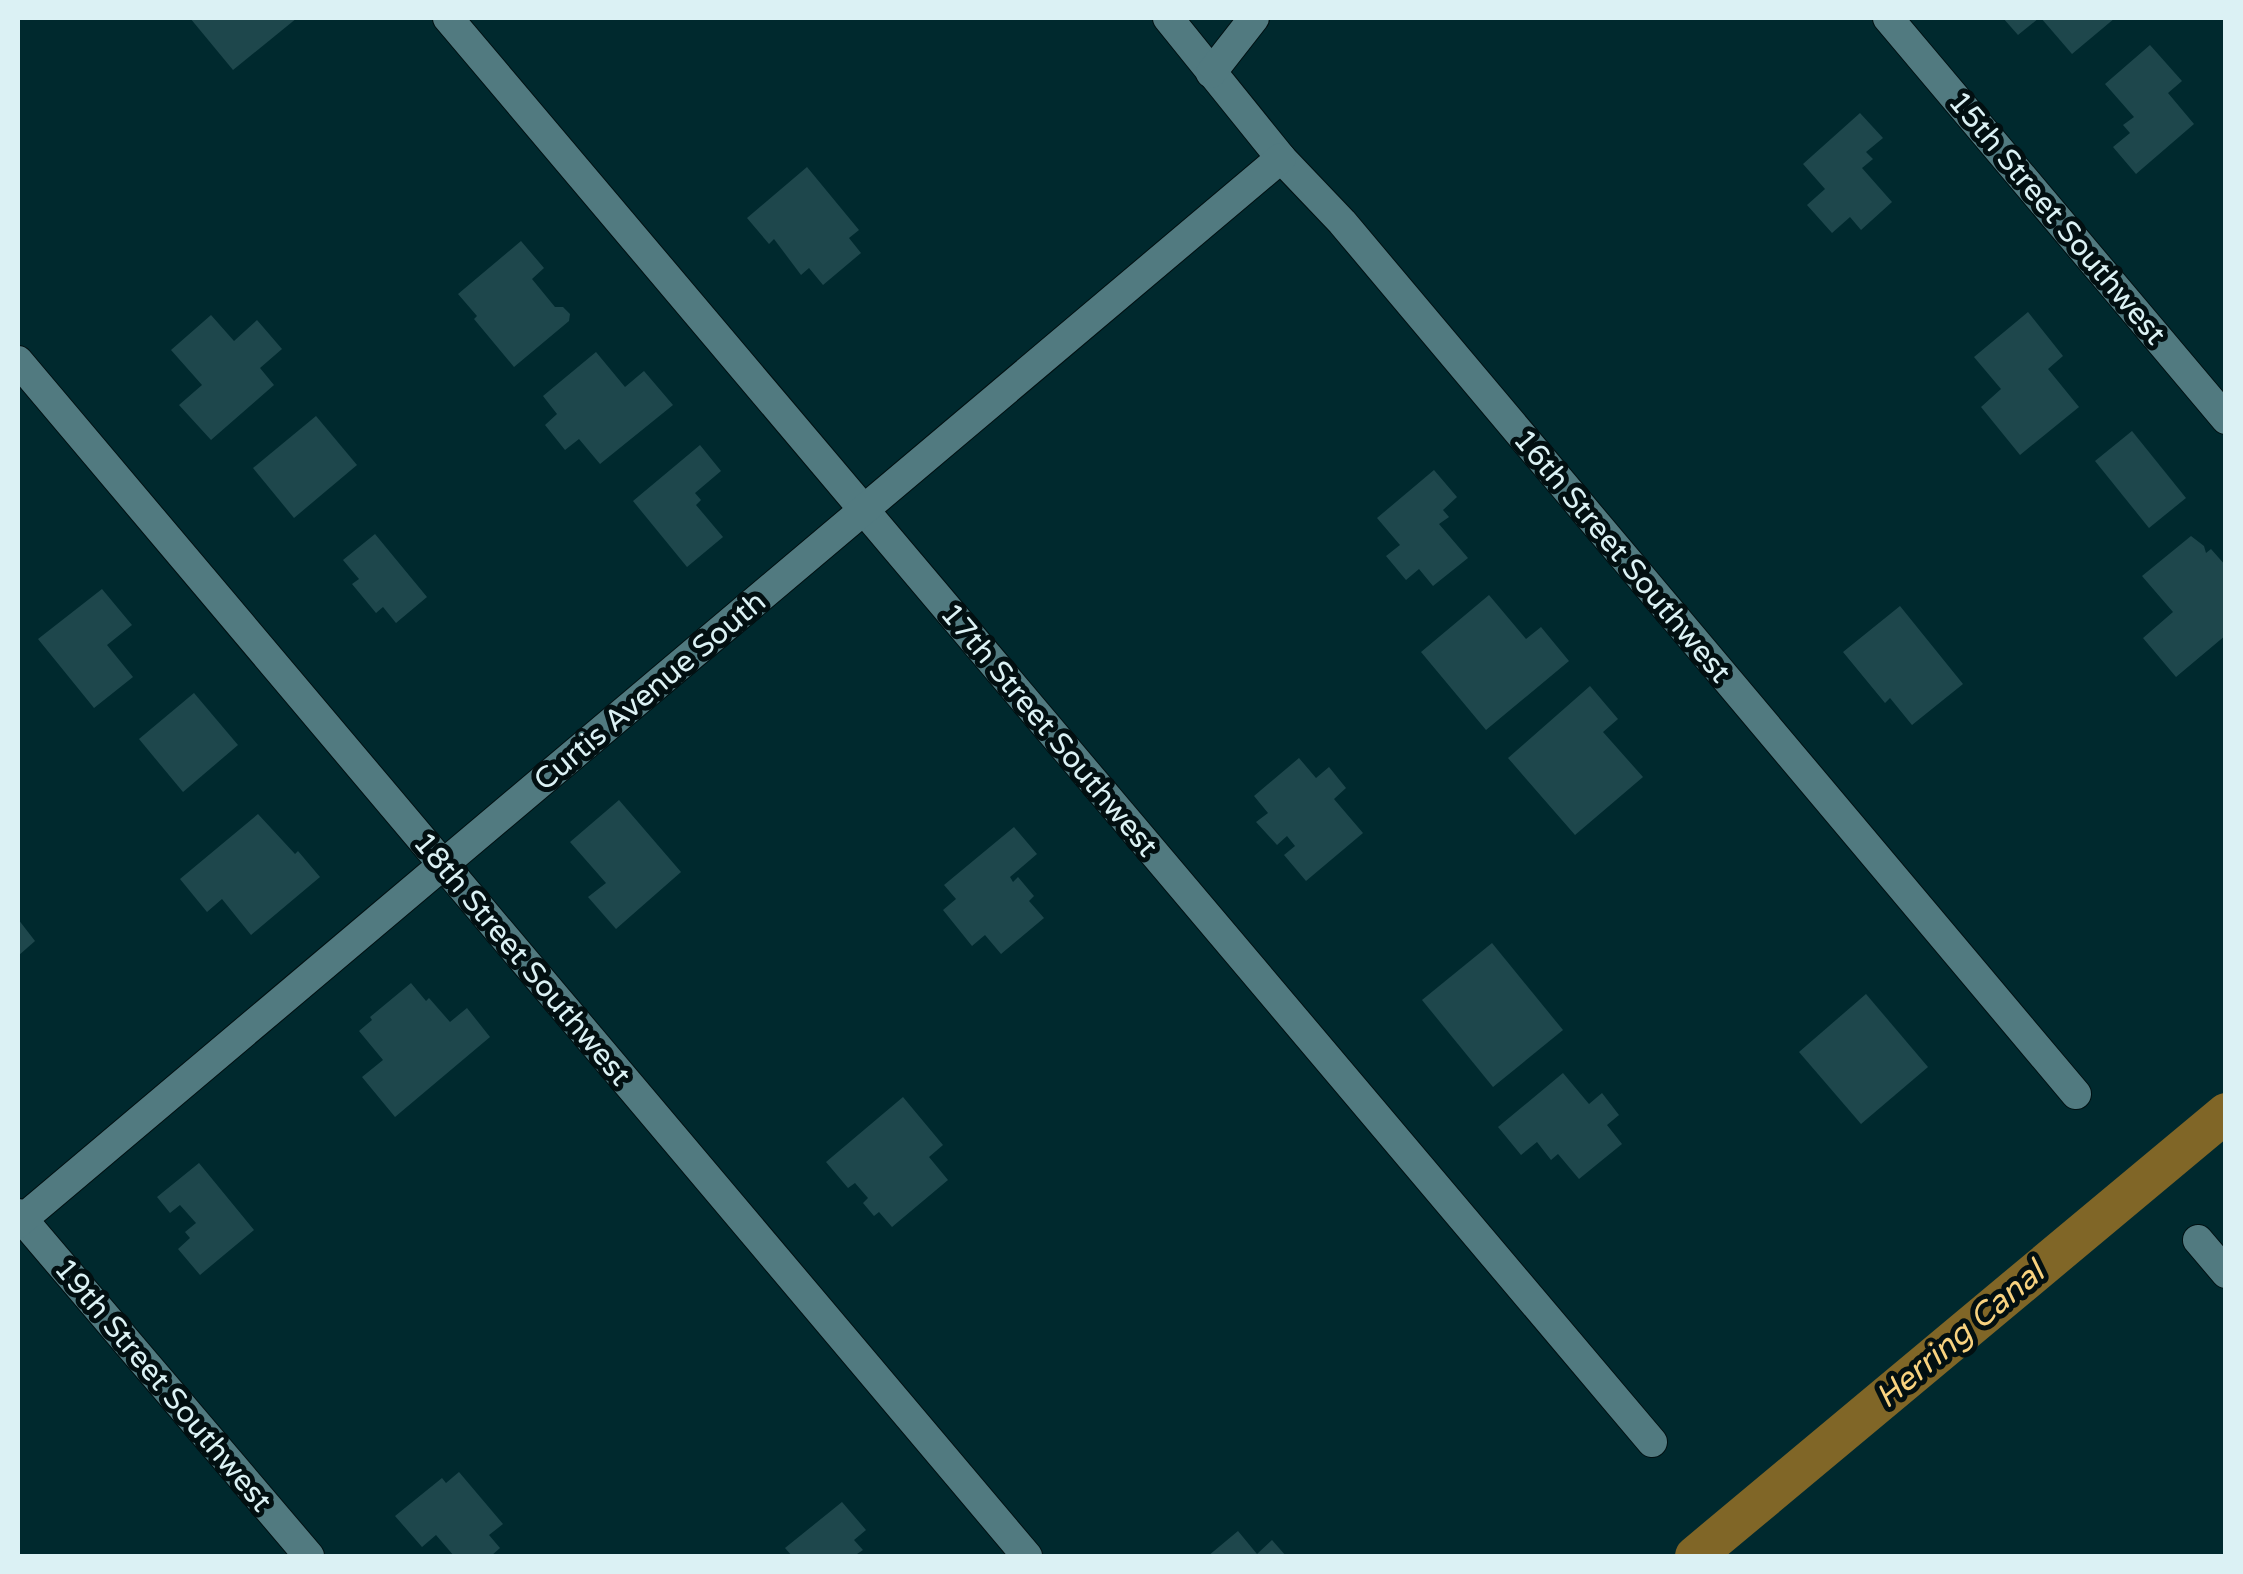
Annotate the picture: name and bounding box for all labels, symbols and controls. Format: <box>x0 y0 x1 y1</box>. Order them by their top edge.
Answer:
street label: 15th Street Southwest <box>1940 84 2174 352</box>
street label: 16th Street Southwest <box>1505 422 1739 690</box>
street label: Curtis Avenue South <box>527 583 773 799</box>
street label: 17th Street Southwest <box>932 596 1166 864</box>
street label: 18th Street Southwest <box>405 825 639 1093</box>
street label: 19th Street Southwest <box>46 1251 280 1519</box>
water label: Herring Canal <box>1868 1251 2055 1416</box>

